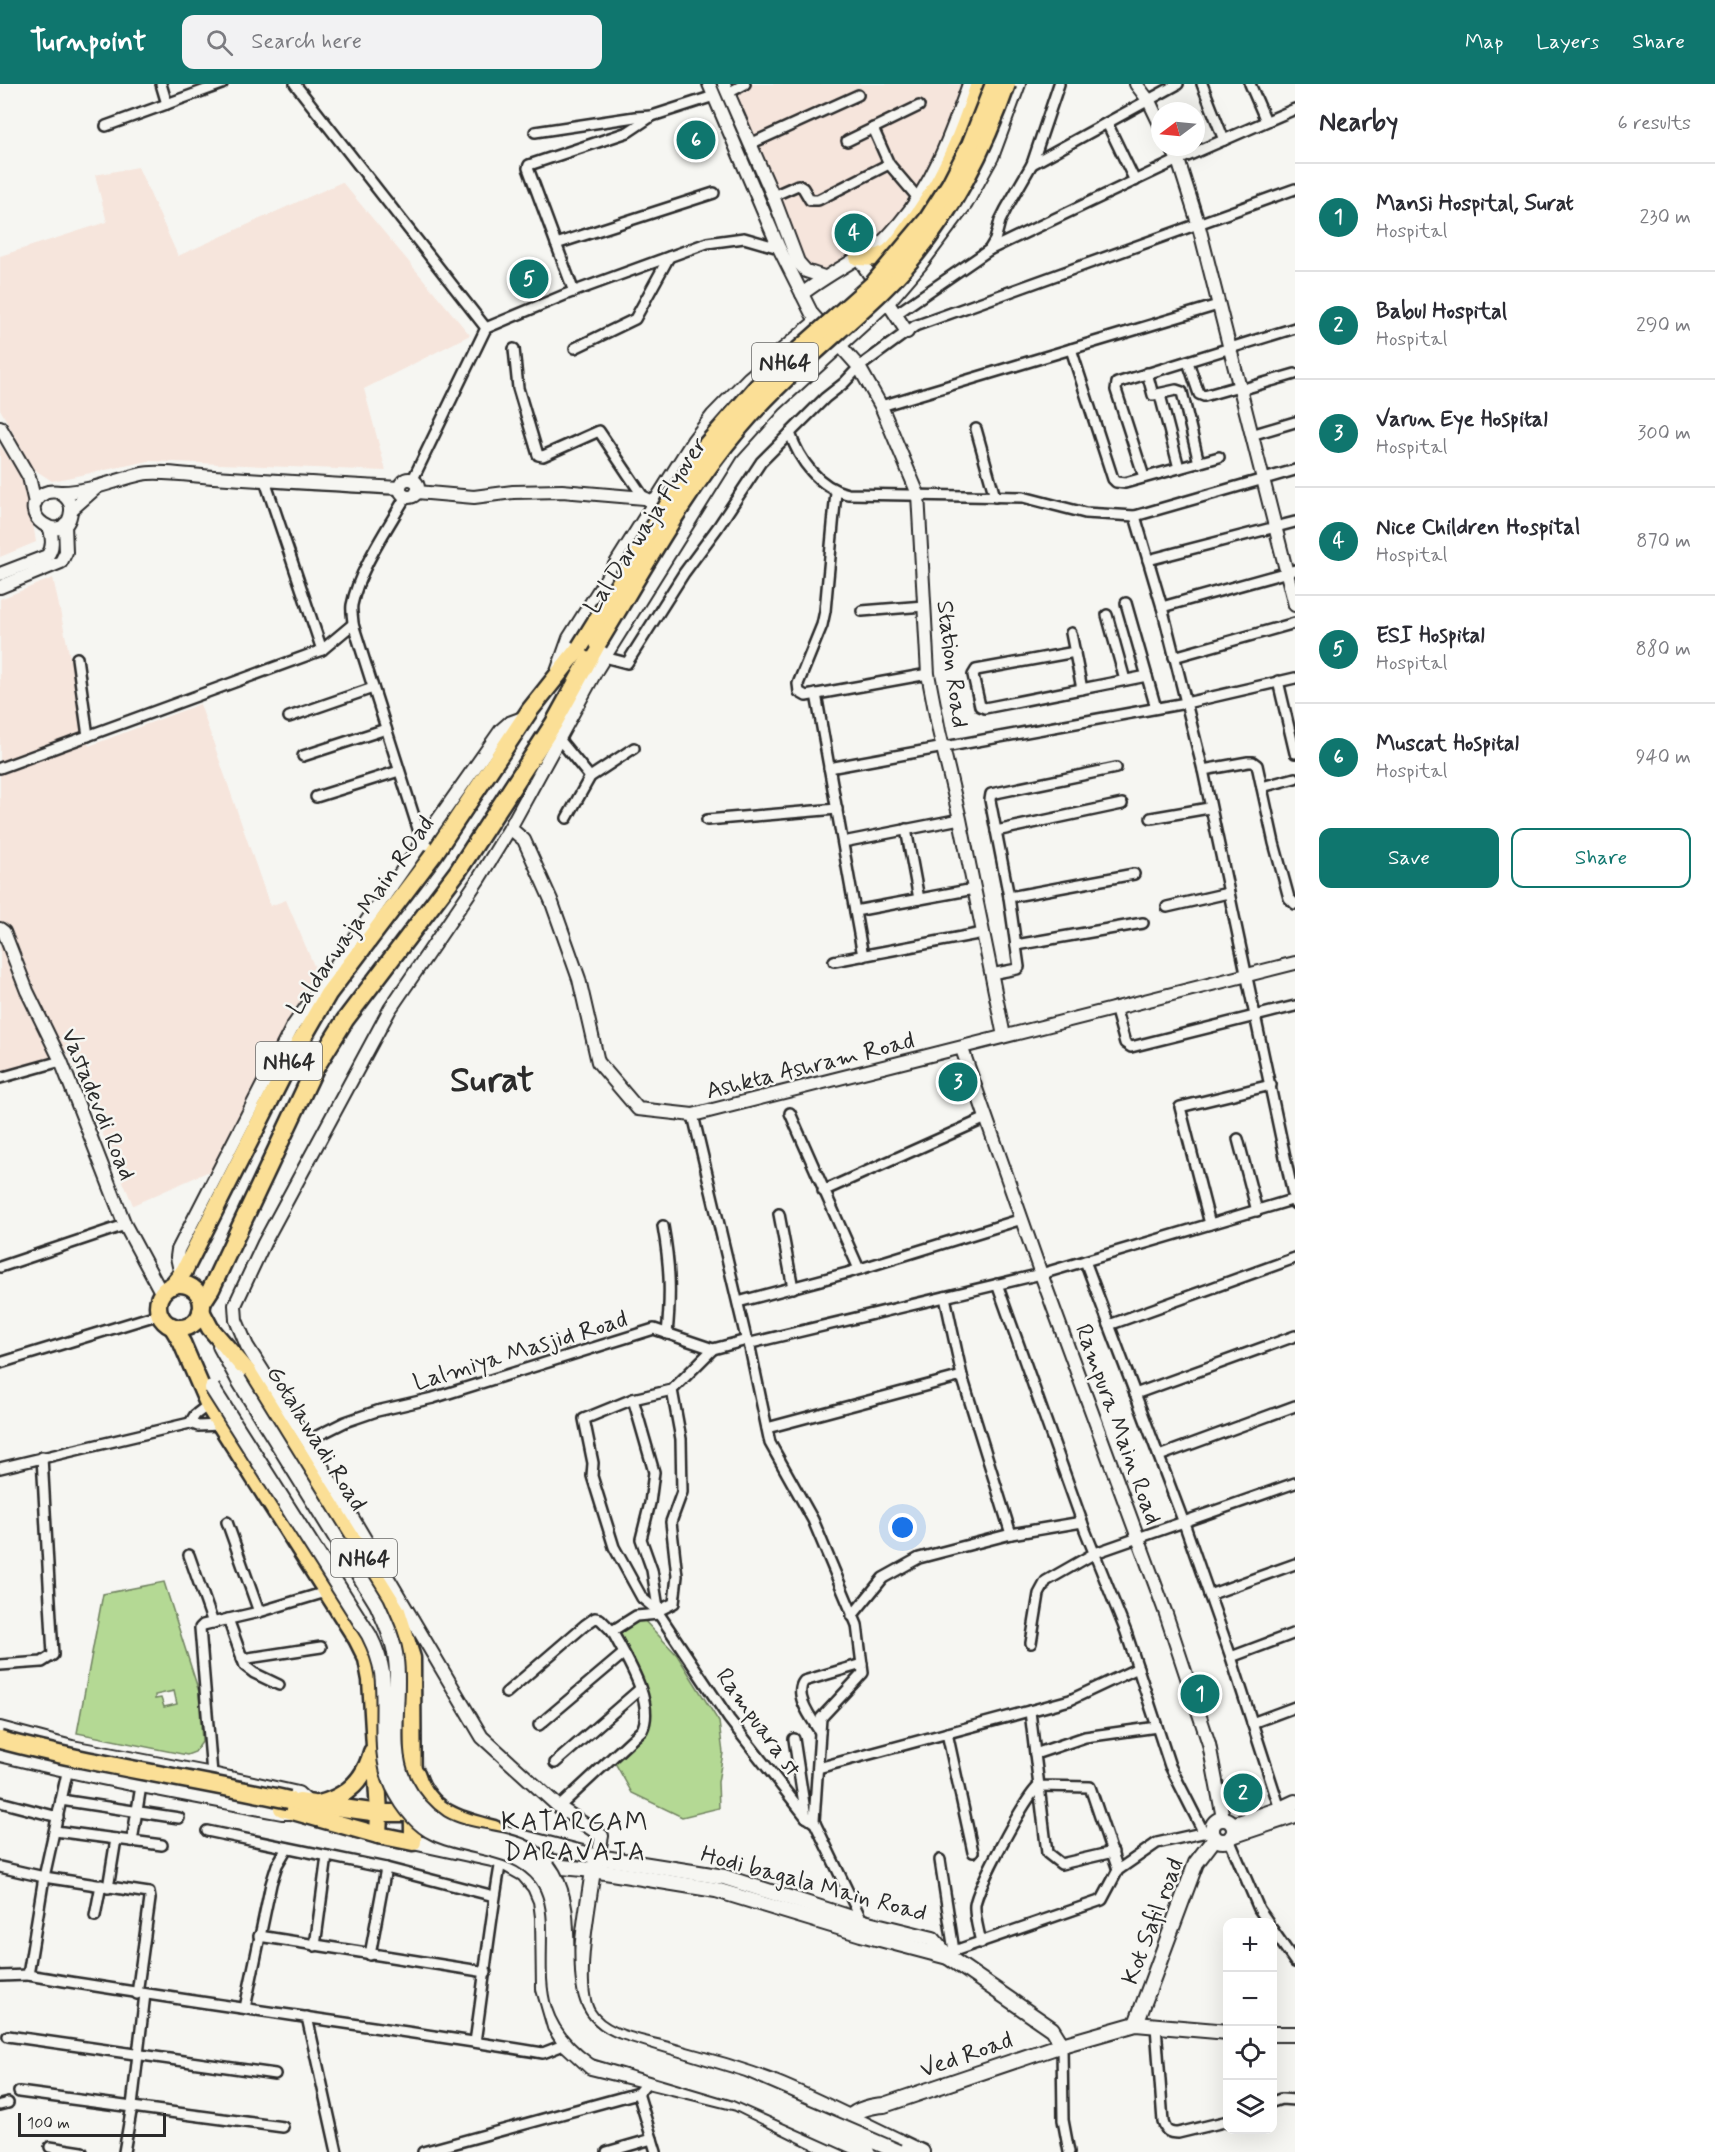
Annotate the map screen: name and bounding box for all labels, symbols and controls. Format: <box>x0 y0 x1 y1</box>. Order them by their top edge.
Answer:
search box <box>182 15 602 69</box>
text: Turnpoint <box>30 24 146 61</box>
icon: search <box>203 26 236 59</box>
text: Search here <box>251 28 362 56</box>
text: Map <box>1465 28 1503 56</box>
text: Layers <box>1536 28 1599 56</box>
text: Share <box>1632 28 1685 56</box>
north arrow <box>1151 102 1205 156</box>
text: Nearby <box>1319 106 1398 140</box>
text: 6 results <box>1618 110 1691 137</box>
pin: 6 <box>676 118 716 162</box>
text: Mansi Hospital, Surat <box>1376 190 1574 218</box>
text: 1 <box>1334 204 1343 231</box>
text: 230 m <box>1639 204 1691 231</box>
pin: 4 <box>834 210 874 256</box>
text: Hospital <box>1376 218 1447 245</box>
pin: 5 <box>510 256 548 302</box>
text: Babul Hospital <box>1376 298 1507 326</box>
text: 2 <box>1334 312 1343 339</box>
text: 290 m <box>1636 312 1691 339</box>
text: Hospital <box>1376 326 1447 353</box>
road number: NH64 <box>752 343 818 381</box>
text: Varun Eye Hospital <box>1376 406 1548 434</box>
text: 3 <box>1334 420 1343 447</box>
text: 300 m <box>1637 420 1691 447</box>
street label: Lal Darwaja Flyover <box>578 432 715 620</box>
text: Hospital <box>1376 434 1447 461</box>
text: Nice Children Hospital <box>1376 514 1580 542</box>
text: 4 <box>1333 528 1344 555</box>
text: 870 m <box>1636 528 1691 555</box>
text: Hospital <box>1376 542 1447 569</box>
street label: Station Road <box>928 599 975 730</box>
text: ESI Hospital <box>1376 622 1485 650</box>
text: 5 <box>1333 636 1345 663</box>
text: 880 m <box>1635 636 1691 663</box>
text: Hospital <box>1376 650 1447 677</box>
text: Muscat Hospital <box>1376 730 1519 758</box>
text: 6 <box>1333 744 1344 771</box>
text: 940 m <box>1636 744 1691 771</box>
text: Hospital <box>1376 758 1447 785</box>
street label: Laldarwaja Main ROad <box>281 810 442 1022</box>
button: Save <box>1319 828 1499 888</box>
button: Share <box>1511 828 1691 888</box>
street label: Vastadevdi Road <box>53 1024 142 1185</box>
street label: Ashkta Ashram Road <box>703 1026 918 1107</box>
road number: NH64 <box>256 1042 322 1080</box>
district label: Surat <box>450 1058 534 1105</box>
pin: 3 <box>938 1060 978 1104</box>
street label: Lalmiya Masjid Road <box>410 1304 631 1399</box>
street label: Rampura Main Road <box>1067 1320 1168 1529</box>
street label: Gotalawadi Road <box>259 1360 373 1517</box>
your location <box>888 1513 917 1542</box>
road number: NH64 <box>331 1539 397 1577</box>
street label: Rampuara st <box>708 1662 808 1784</box>
pin: 1 <box>1180 1672 1220 1716</box>
pin: 2 <box>1224 1770 1262 1816</box>
district label: KATARGAM DARAVAJA <box>501 1806 649 1870</box>
street label: Hodi bagala Main Road <box>697 1839 930 1930</box>
street label: Kot Safil road <box>1115 1854 1192 1989</box>
map controls <box>1223 1918 1277 2134</box>
button: + <box>1223 1918 1277 1972</box>
button: − <box>1223 1972 1277 2026</box>
street label: Ved Road <box>916 2025 1017 2086</box>
button: locate <box>1223 2026 1277 2080</box>
button: layers <box>1223 2080 1277 2134</box>
scale bar <box>18 2110 166 2138</box>
text: 100 m <box>27 2113 70 2134</box>

